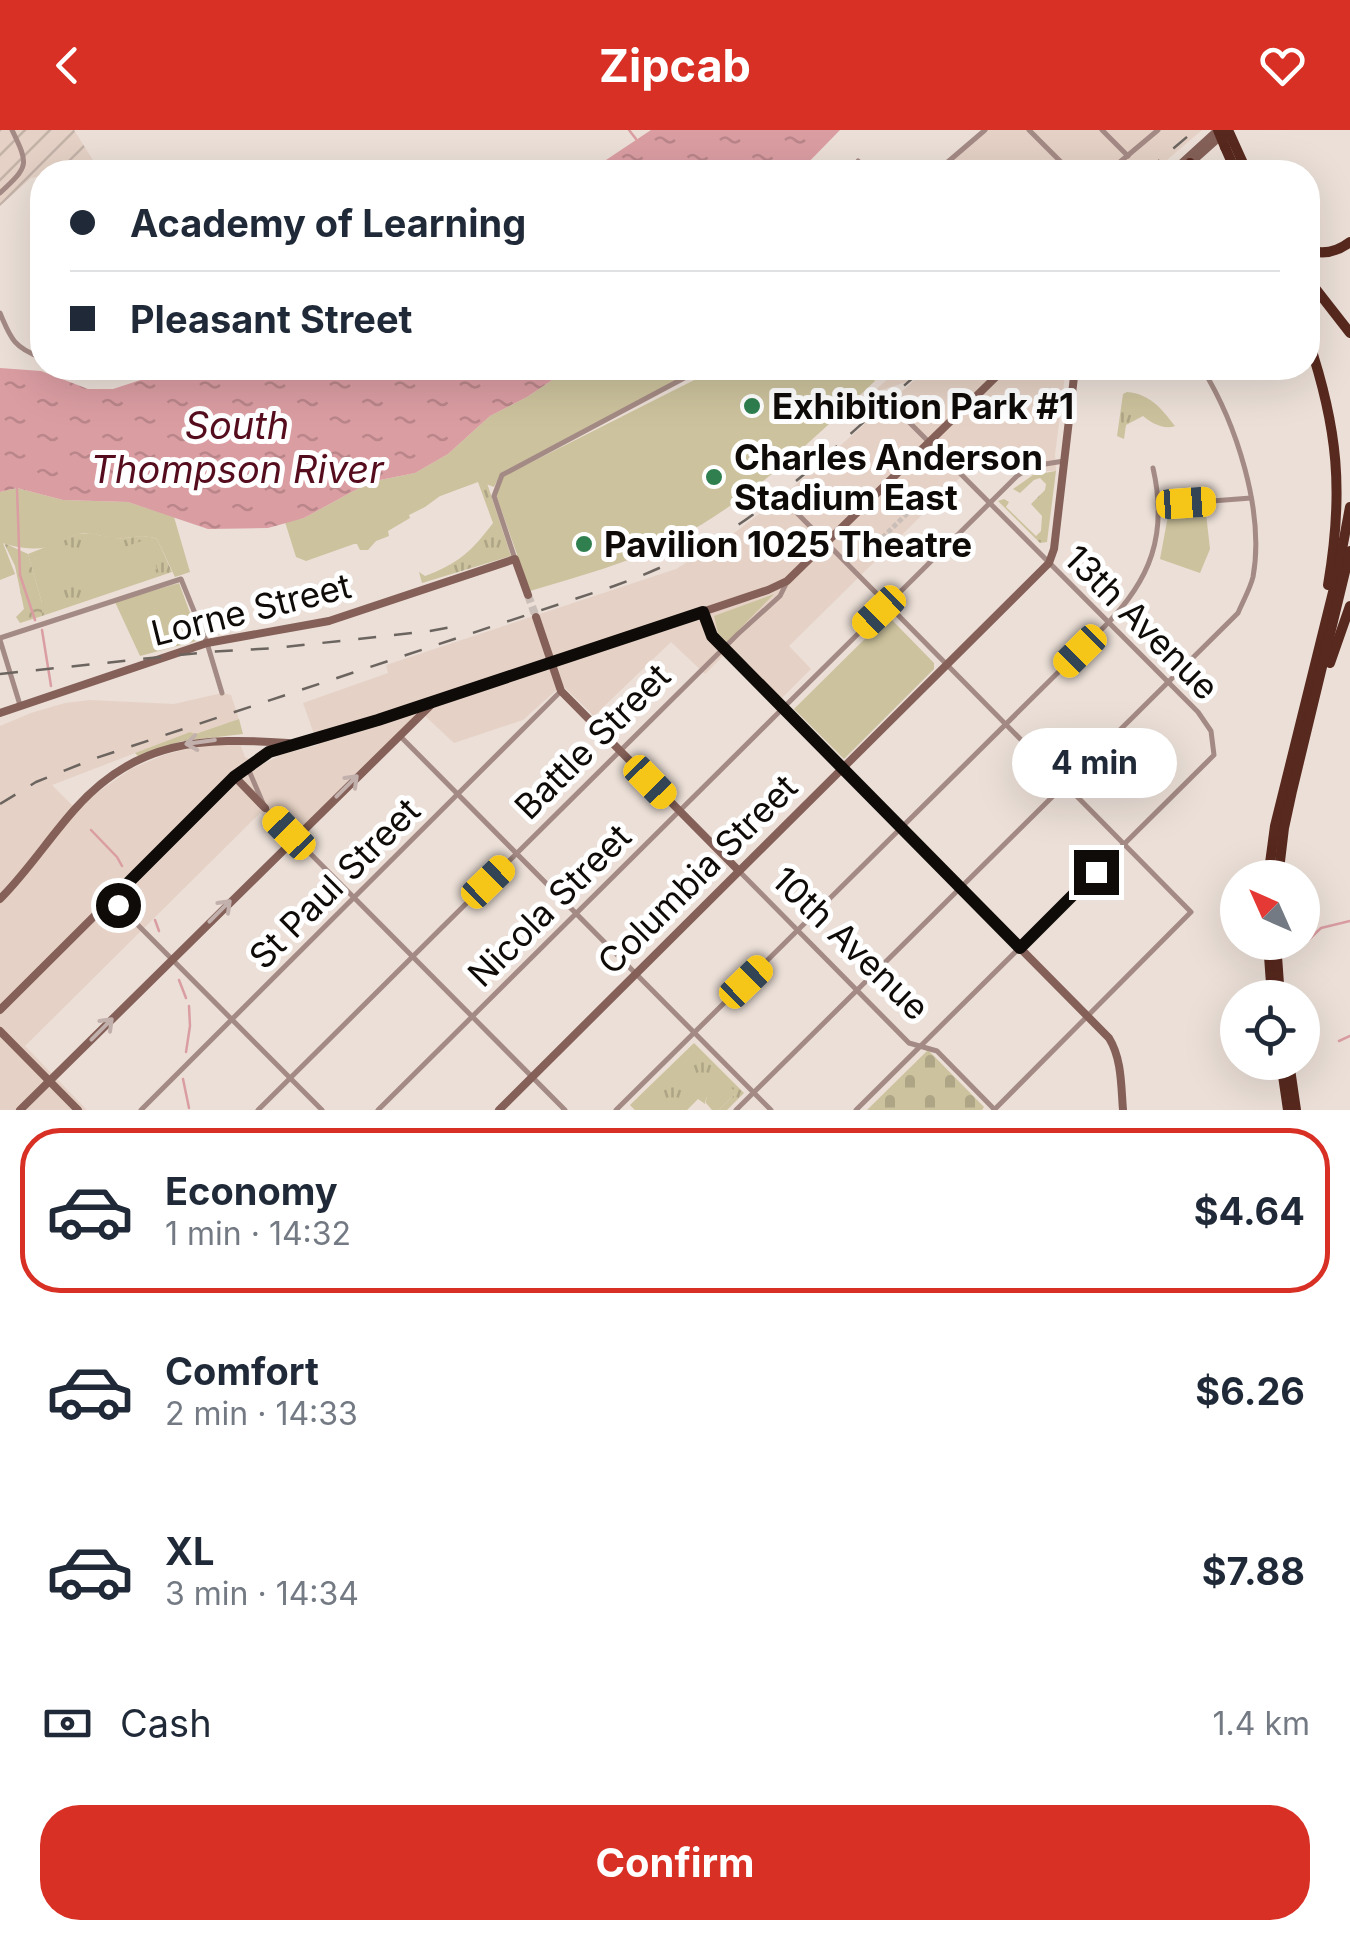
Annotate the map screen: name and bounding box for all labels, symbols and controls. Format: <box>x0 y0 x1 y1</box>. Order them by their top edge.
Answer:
icon: back <box>40 38 95 93</box>
text: Zipcab <box>599 38 751 93</box>
icon: heart <box>1255 38 1310 93</box>
text: Academy of Learning <box>130 200 526 246</box>
text: Pleasant Street <box>130 296 412 342</box>
place label: Exhibition Park #1 <box>772 385 1074 427</box>
marker: Exhibition Park #1 <box>741 395 763 417</box>
water label: South Thompson River <box>91 402 385 492</box>
place label: Charles Anderson Stadium East <box>734 436 1043 518</box>
marker: Charles Anderson Stadium East <box>703 466 725 488</box>
car <box>1155 486 1217 520</box>
place label: Pavilion 1025 Theatre <box>604 523 972 565</box>
marker: Pavilion 1025 Theatre <box>573 533 595 555</box>
street label: 13th Avenue <box>1056 536 1228 708</box>
street label: Lorne Street <box>147 564 355 654</box>
car <box>847 580 911 644</box>
car <box>1048 619 1112 683</box>
street label: Battle Street <box>506 655 678 827</box>
callout: 4 min <box>1014 727 1178 797</box>
one-way arrow <box>184 734 217 752</box>
text: 4 min <box>1051 743 1138 782</box>
car <box>618 750 682 814</box>
street label: Columbia Street <box>589 766 805 982</box>
one-way arrow <box>334 775 358 799</box>
street label: St Paul Street <box>240 789 428 977</box>
car <box>257 801 321 865</box>
street label: Nicola Street <box>459 815 639 995</box>
car <box>456 850 520 914</box>
route end <box>1074 850 1119 895</box>
street label: 10th Avenue <box>764 858 938 1028</box>
north arrow <box>1220 860 1320 960</box>
map controls <box>1220 860 1320 1080</box>
route start <box>96 883 141 928</box>
one-way arrow <box>208 900 232 924</box>
car <box>714 950 778 1014</box>
button: locate <box>1220 980 1320 1080</box>
one-way arrow <box>89 1017 113 1041</box>
icon: car <box>45 1166 135 1256</box>
text: Economy <box>165 1168 338 1214</box>
text: $4.64 <box>1194 1188 1305 1234</box>
text: 1 min · 14:32 <box>165 1214 351 1253</box>
icon: car <box>45 1346 135 1436</box>
text: Comfort <box>165 1348 319 1394</box>
text: $6.26 <box>1195 1368 1305 1414</box>
text: 2 min · 14:33 <box>165 1394 358 1433</box>
icon: car <box>45 1526 135 1616</box>
text: XL <box>165 1528 215 1574</box>
text: $7.88 <box>1202 1548 1305 1594</box>
text: 3 min · 14:34 <box>165 1574 359 1613</box>
icon: cash <box>40 1696 95 1751</box>
text: Cash <box>120 1700 212 1746</box>
text: 1.4 km <box>1213 1704 1310 1743</box>
button: Confirm <box>40 1805 1310 1920</box>

